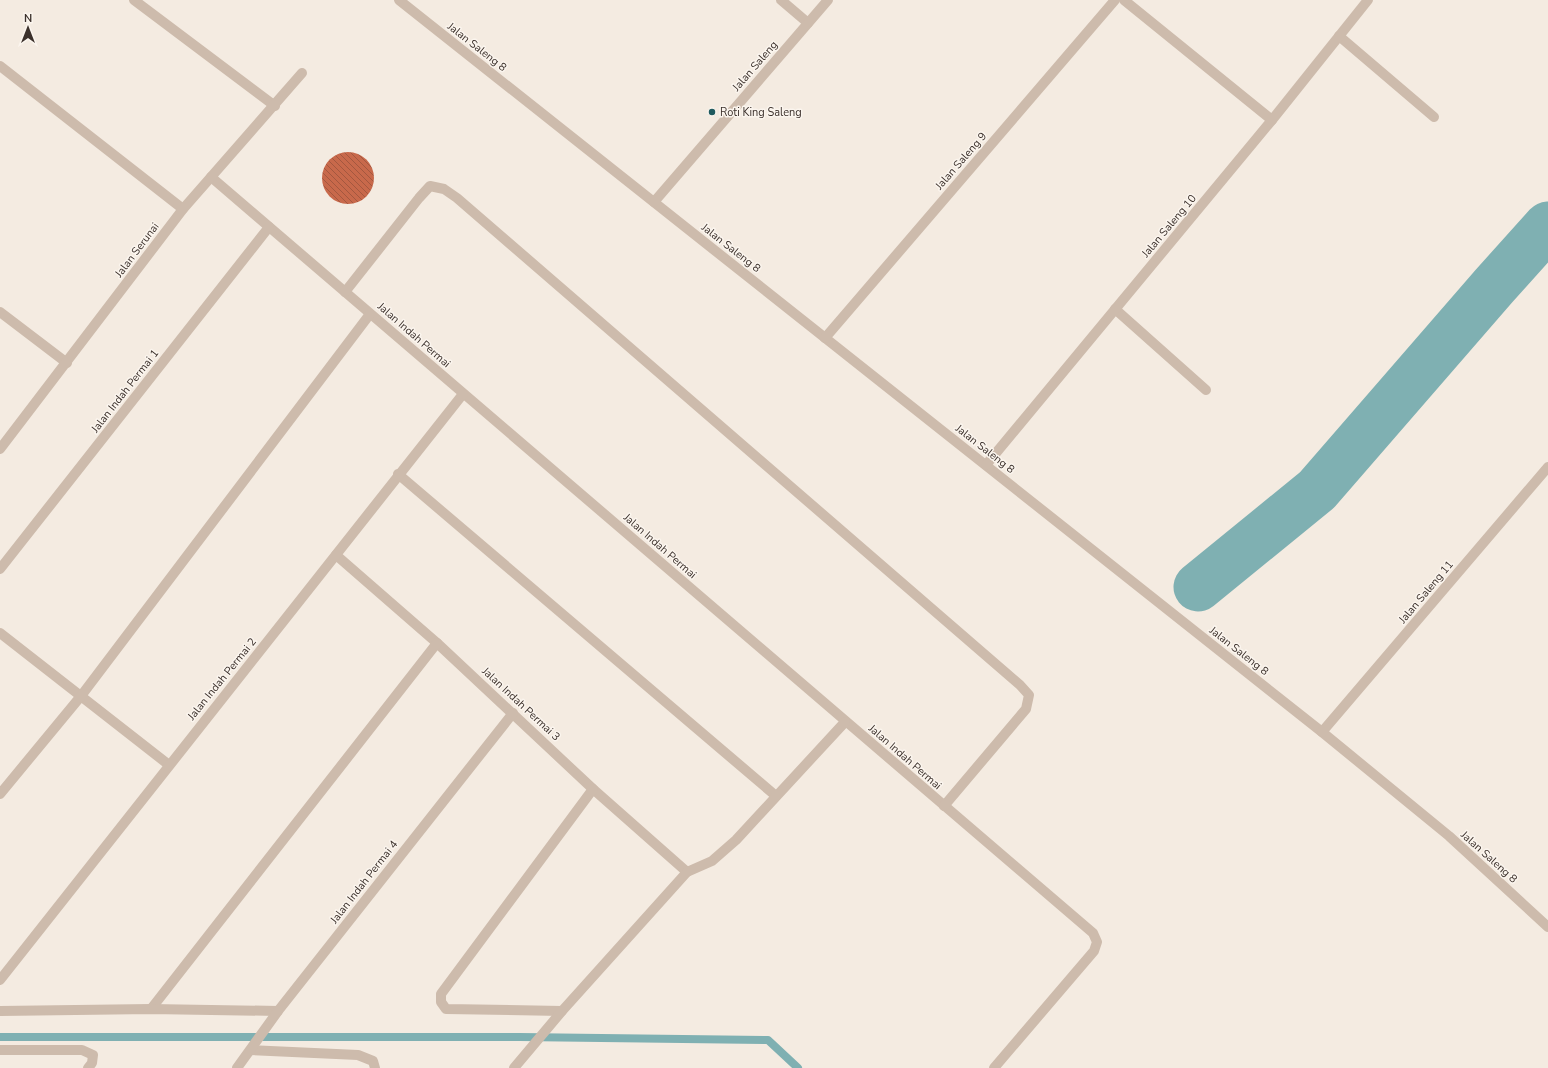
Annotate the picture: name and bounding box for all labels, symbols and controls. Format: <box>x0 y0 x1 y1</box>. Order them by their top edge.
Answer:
north arrow <box>8 8 48 48</box>
text: N <box>24 11 32 26</box>
street label: Jalan Saleng 8 <box>443 19 510 75</box>
street label: Jalan Saleng <box>728 38 781 95</box>
place label: Roti King Saleng <box>720 105 802 120</box>
marker: Roti King Saleng <box>707 107 717 117</box>
street label: Jalan Saleng 9 <box>931 129 990 194</box>
street label: Jalan Saleng 10 <box>1138 191 1200 261</box>
street label: Jalan Serunai <box>111 220 163 281</box>
street label: Jalan Saleng 8 <box>697 220 764 276</box>
street label: Jalan Indah Permai <box>374 298 454 371</box>
street label: Jalan Indah Permai 1 <box>87 346 162 436</box>
street label: Jalan Saleng 8 <box>951 421 1018 477</box>
street label: Jalan Indah Permai <box>620 509 700 582</box>
street label: Jalan Saleng 11 <box>1395 557 1457 627</box>
street label: Jalan Saleng 8 <box>1205 623 1272 679</box>
street label: Jalan Indah Permai 2 <box>184 635 260 724</box>
street label: Jalan Indah Permai 3 <box>478 663 563 744</box>
street label: Jalan Indah Permai <box>865 720 945 793</box>
street label: Jalan Saleng 8 <box>1457 827 1521 887</box>
street label: Jalan Indah Permai 4 <box>326 837 401 927</box>

